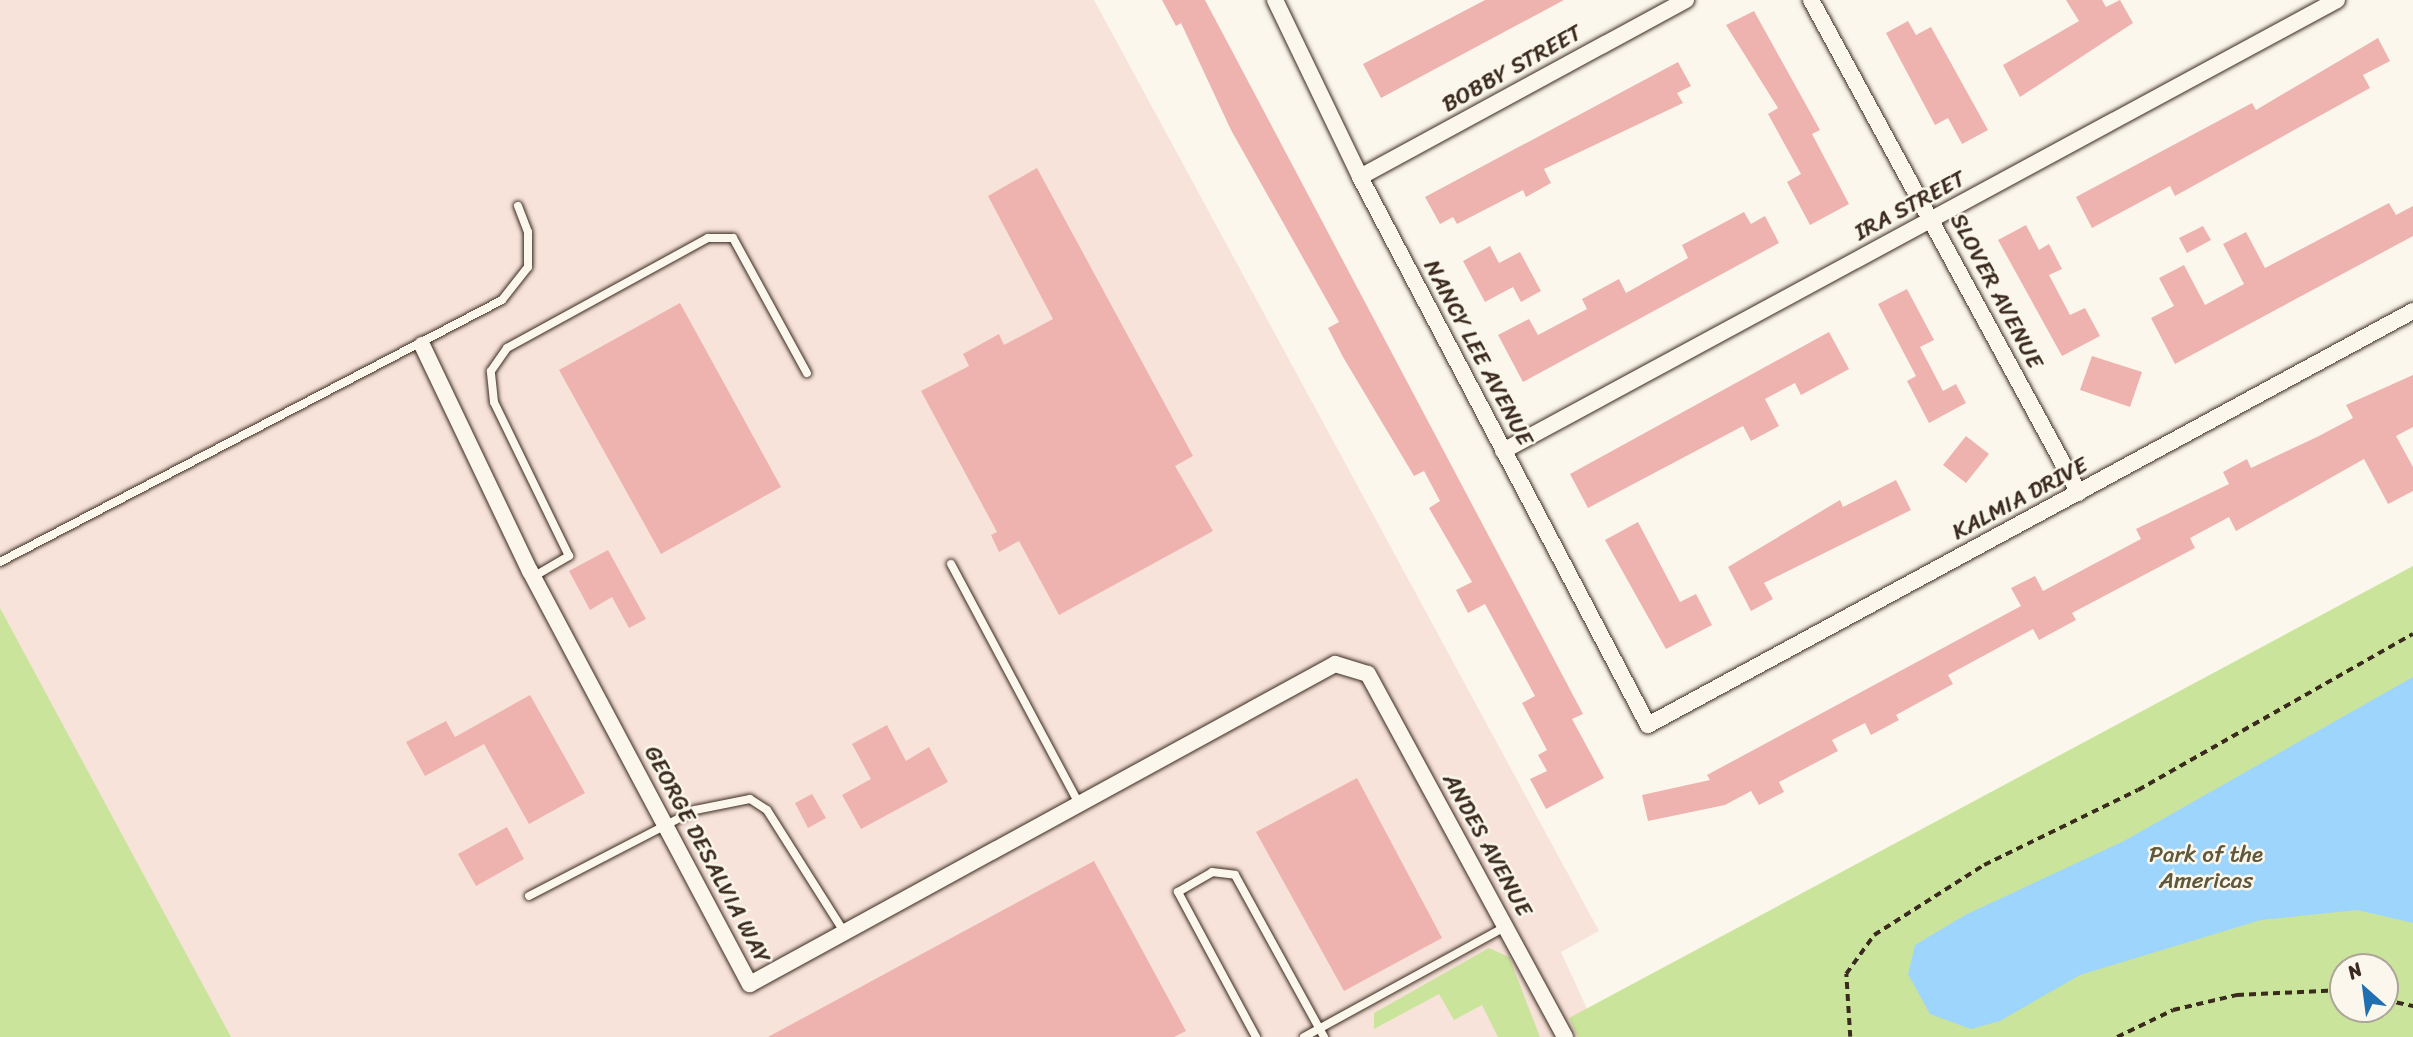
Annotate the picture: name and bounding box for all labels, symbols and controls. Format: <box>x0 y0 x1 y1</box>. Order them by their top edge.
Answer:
street label: BOBBY STREET <box>1437 19 1587 119</box>
street label: IRA STREET <box>1849 165 1971 247</box>
street label: SLOVER AVENUE <box>1944 209 2048 373</box>
street label: NANCY LEE AVENUE <box>1417 255 1539 451</box>
street label: KALMIA DRIVE <box>1948 452 2092 546</box>
street label: GEORGE DESALVIA WAY <box>638 742 776 968</box>
street label: ANDES AVENUE <box>1436 768 1538 922</box>
park label: Park of the Americas <box>2149 841 2263 895</box>
north arrow <box>2329 953 2399 1023</box>
text: N <box>2341 953 2368 988</box>

